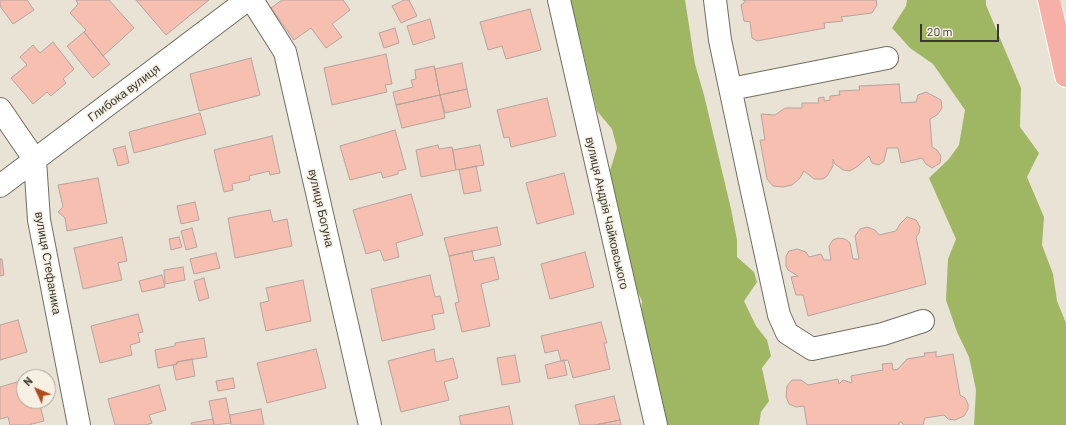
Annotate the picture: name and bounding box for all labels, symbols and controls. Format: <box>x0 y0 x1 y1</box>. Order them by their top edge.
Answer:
scale bar <box>922 16 1001 42</box>
text: 20 m <box>927 24 953 38</box>
street label: Глибока вулиця <box>85 61 163 125</box>
street label: вулиця Андрія Чайковського <box>582 135 632 291</box>
street label: вулиця Богуна <box>305 168 337 248</box>
street label: вулиця Стефаника <box>32 210 64 316</box>
north arrow <box>16 369 56 409</box>
text: N <box>21 374 35 388</box>

